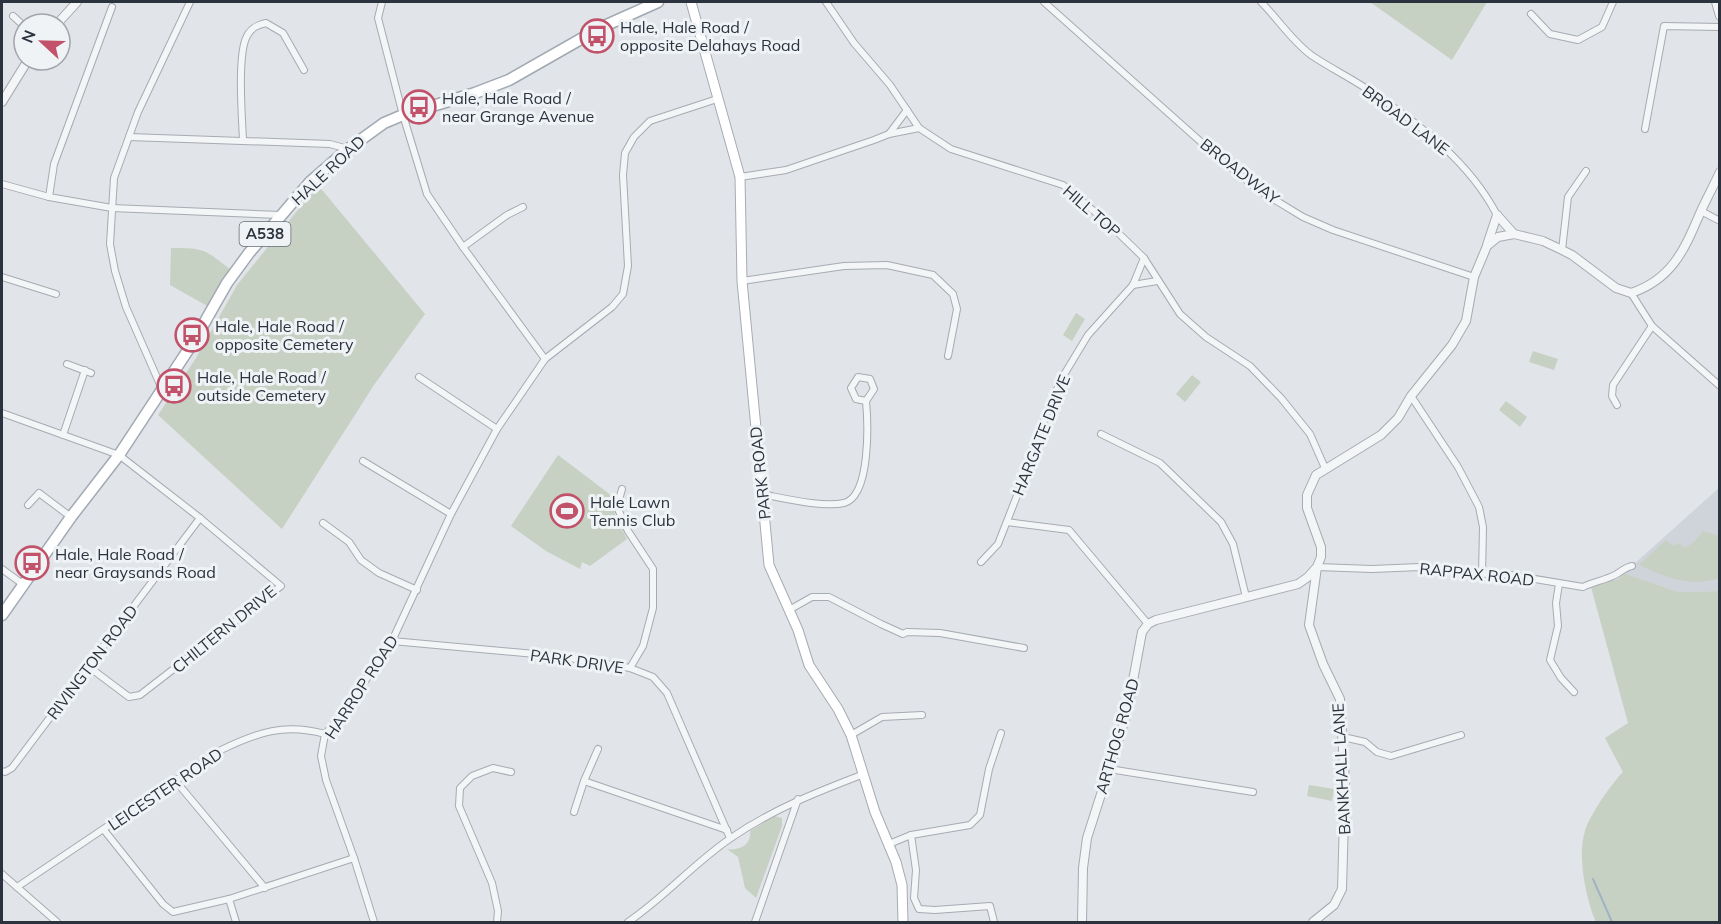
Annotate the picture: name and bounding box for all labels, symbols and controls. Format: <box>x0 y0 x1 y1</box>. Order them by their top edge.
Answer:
north arrow <box>12 12 72 72</box>
place label: Hale, Hale Road / opposite Delahays Road <box>620 17 800 55</box>
bus stop icon: Hale, Hale Road / opposite Delahays Road <box>579 18 615 54</box>
text: N <box>17 27 40 46</box>
street label: BROAD LANE <box>1359 81 1453 159</box>
place label: Hale, Hale Road / near Grange Avenue <box>442 88 594 126</box>
bus stop icon: Hale, Hale Road / near Grange Avenue <box>401 89 437 125</box>
street label: HALE ROAD <box>287 131 369 209</box>
street label: BROADWAY <box>1196 134 1284 208</box>
street label: HILL TOP <box>1059 181 1125 241</box>
road number: A538 <box>240 222 290 246</box>
place label: Hale, Hale Road / opposite Cemetery <box>215 316 354 354</box>
bus stop icon: Hale, Hale Road / opposite Cemetery <box>174 317 210 353</box>
place label: Hale, Hale Road / outside Cemetery <box>197 367 327 405</box>
bus stop icon: Hale, Hale Road / outside Cemetery <box>156 368 192 404</box>
street label: HARGATE DRIVE <box>1008 372 1074 498</box>
street label: PARK ROAD <box>745 426 775 520</box>
place label: Hale Lawn Tennis Club <box>590 492 675 530</box>
sports icon: Hale Lawn Tennis Club <box>549 493 585 529</box>
place label: Hale, Hale Road / near Graysands Road <box>55 544 216 582</box>
bus stop icon: Hale, Hale Road / near Graysands Road <box>14 545 50 581</box>
street label: RAPPAX ROAD <box>1419 558 1535 590</box>
street label: CHILTERN DRIVE <box>168 581 280 677</box>
street label: RIVINGTON ROAD <box>42 601 142 723</box>
street label: HARROP ROAD <box>320 631 402 743</box>
street label: PARK DRIVE <box>529 645 625 677</box>
street label: ARTHOG ROAD <box>1091 676 1143 796</box>
street label: BANKHALL LANE <box>1328 703 1354 835</box>
street label: LEICESTER ROAD <box>104 743 226 835</box>

